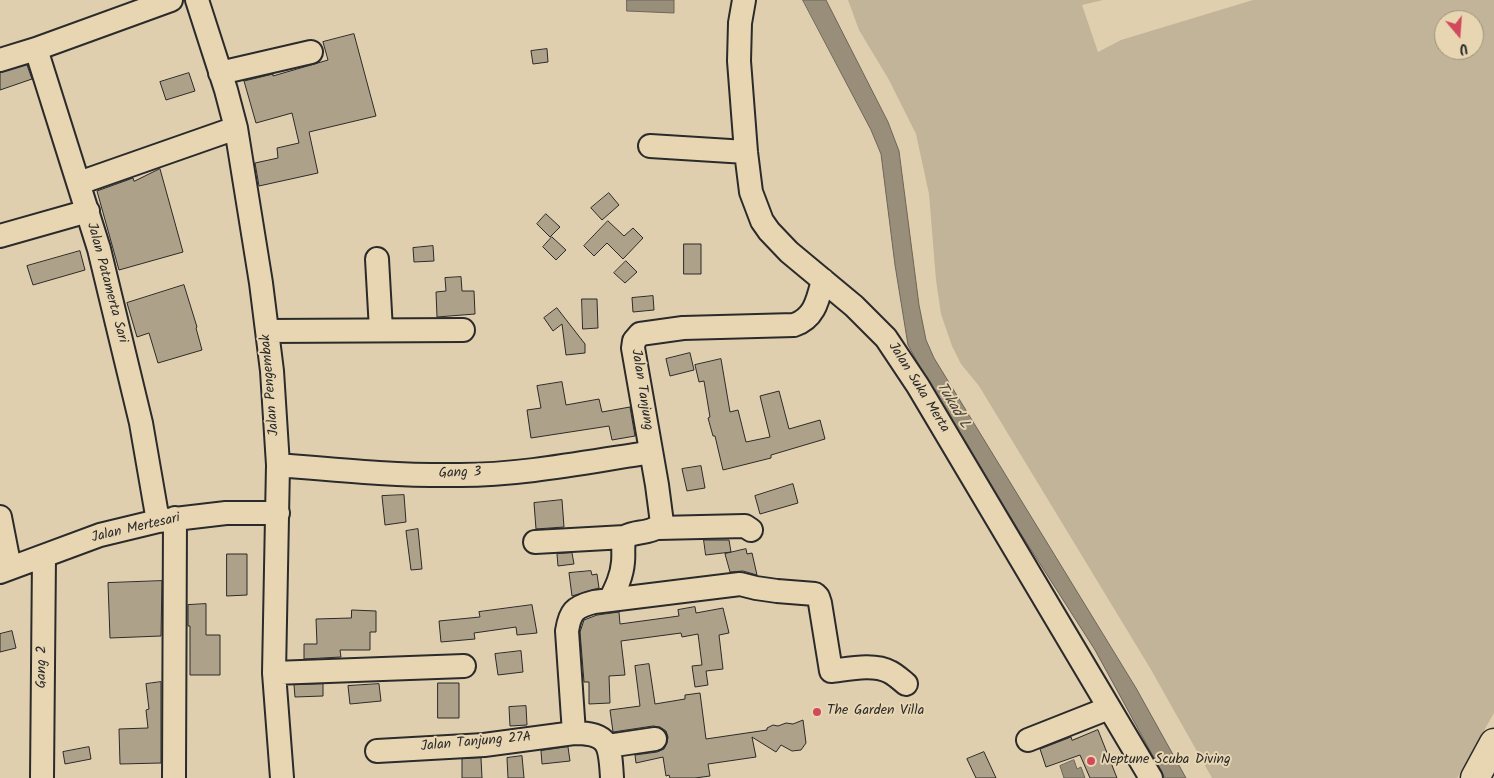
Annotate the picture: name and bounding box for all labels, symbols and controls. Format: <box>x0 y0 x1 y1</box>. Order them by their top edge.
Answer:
north arrow <box>1434 10 1484 60</box>
text: U <box>1456 37 1471 60</box>
street label: Jalan Patamerta Sari <box>82 221 130 345</box>
street label: Jalan Pengembak <box>258 333 284 437</box>
street label: Jalan Suka Merta <box>884 340 952 436</box>
street label: Jalan Tanjung <box>626 348 656 432</box>
water label: Tukad L <box>931 380 973 432</box>
street label: Gang 3 <box>438 465 482 483</box>
street label: Jalan Mertesari <box>90 511 182 547</box>
street label: Gang 2 <box>34 645 52 689</box>
place label: The Garden Villa <box>827 704 924 720</box>
marker: The Garden Villa <box>811 706 823 718</box>
street label: Jalan Tanjung 27A <box>420 730 532 756</box>
place label: Neptune Scuba Diving <box>1101 753 1231 769</box>
marker: Neptune Scuba Diving <box>1085 755 1097 767</box>

